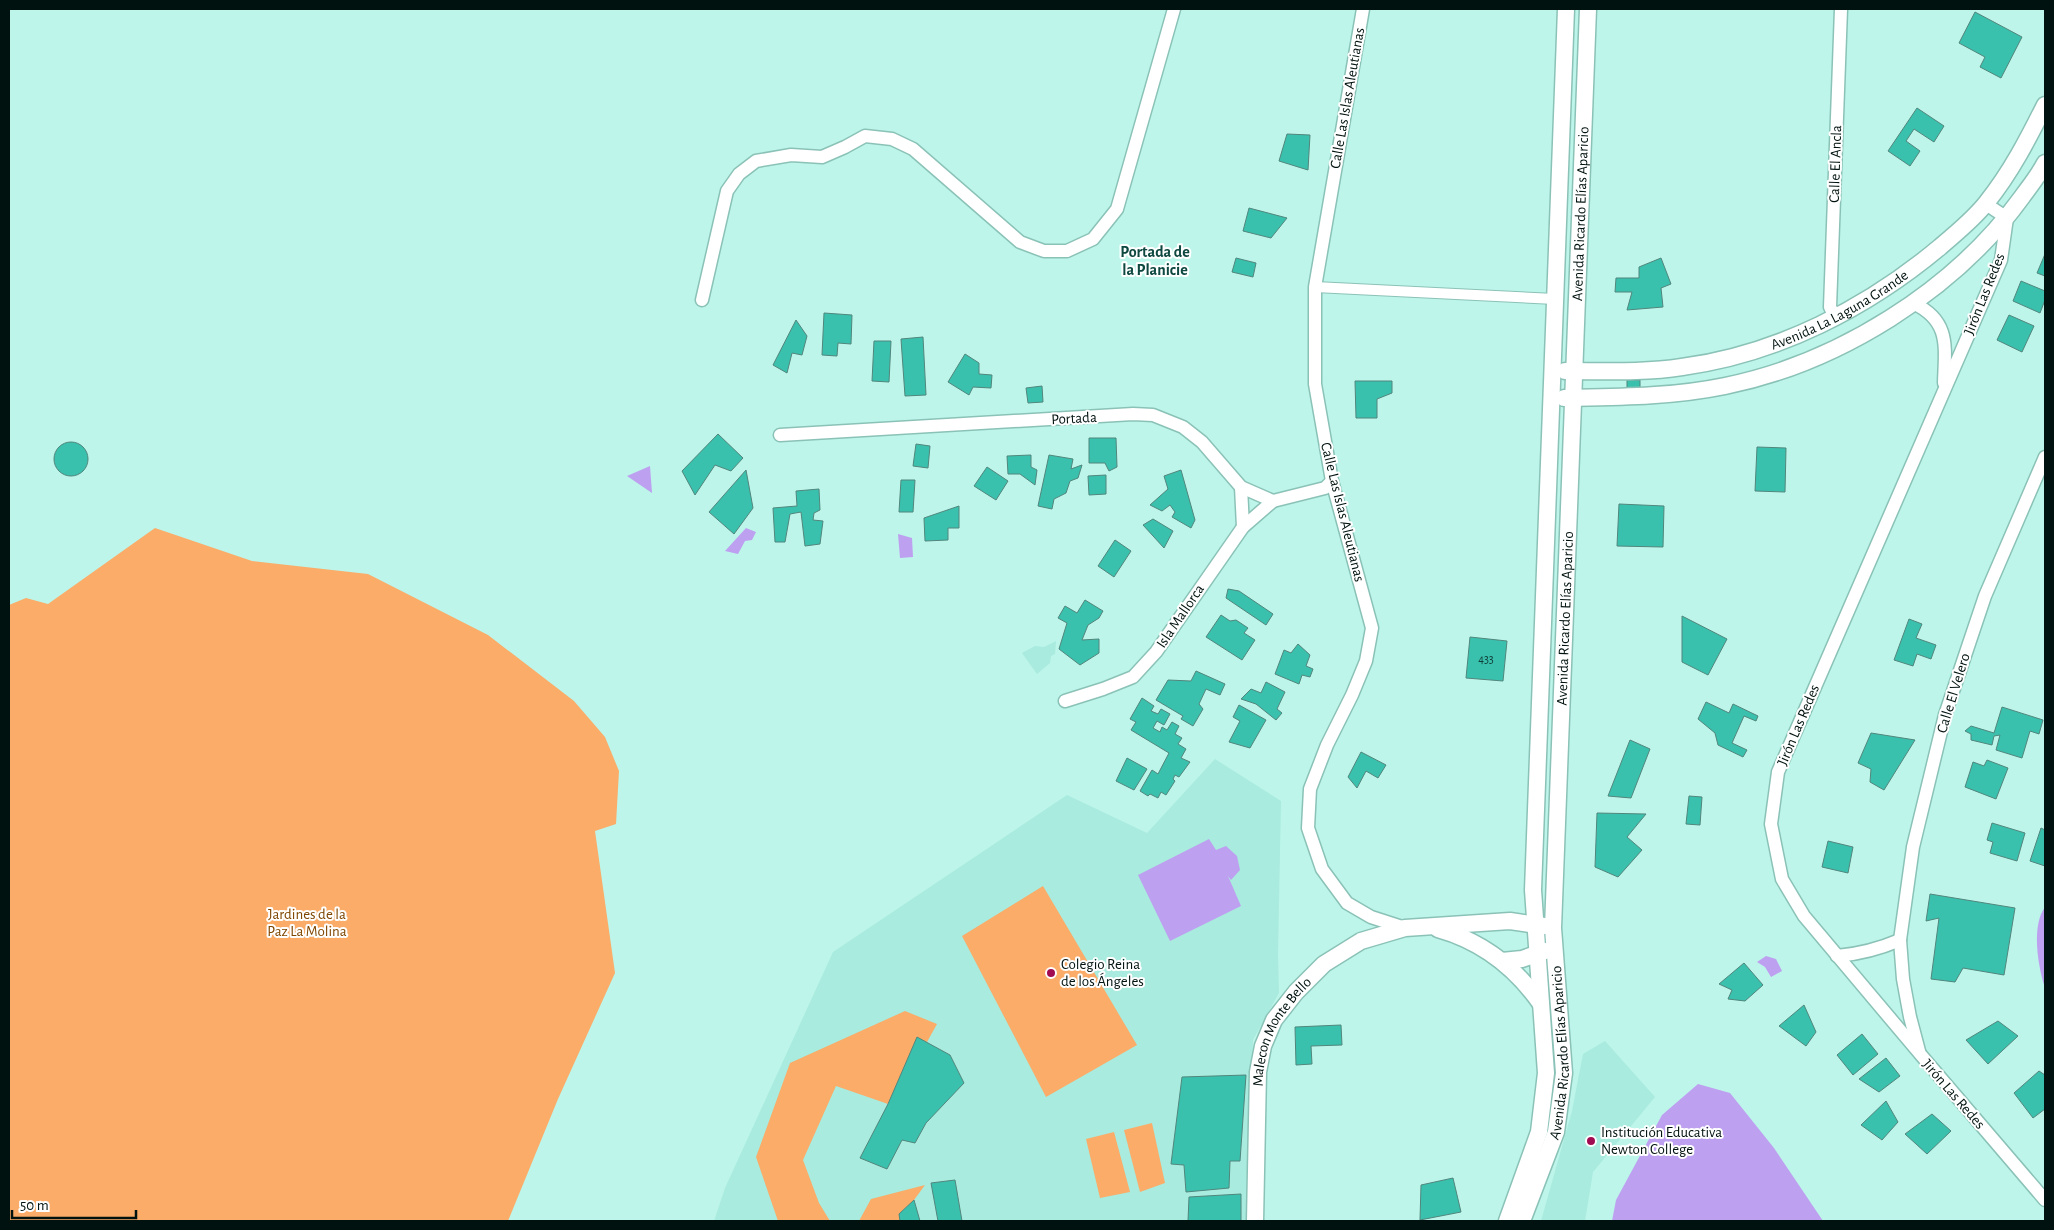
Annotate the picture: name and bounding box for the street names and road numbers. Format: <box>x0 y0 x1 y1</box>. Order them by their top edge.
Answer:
street label: Calle Las Islas Aleutianas <box>1328 26 1367 170</box>
street label: Calle El Ancla <box>1827 125 1844 203</box>
street label: Avenida Ricardo Elías Aparicio <box>1570 126 1592 301</box>
street label: Jirón Las Redes <box>1961 251 2008 337</box>
street label: Avenida La Laguna Grande <box>1769 267 1911 353</box>
street label: Portada <box>1051 410 1097 427</box>
street label: Calle Las Islas Aleutianas <box>1318 441 1367 583</box>
street label: Avenida Ricardo Elías Aparicio <box>1554 531 1576 706</box>
street label: Isla Mallorca <box>1154 582 1207 651</box>
street label: Calle El Velero <box>1934 652 1973 735</box>
street label: Jirón Las Redes <box>1775 682 1822 768</box>
street label: Avenida Ricardo Elías Aparicio <box>1547 965 1572 1142</box>
street label: Malecon Monte Bello <box>1251 974 1314 1087</box>
street label: Jirón Las Redes <box>1920 1057 1988 1132</box>

